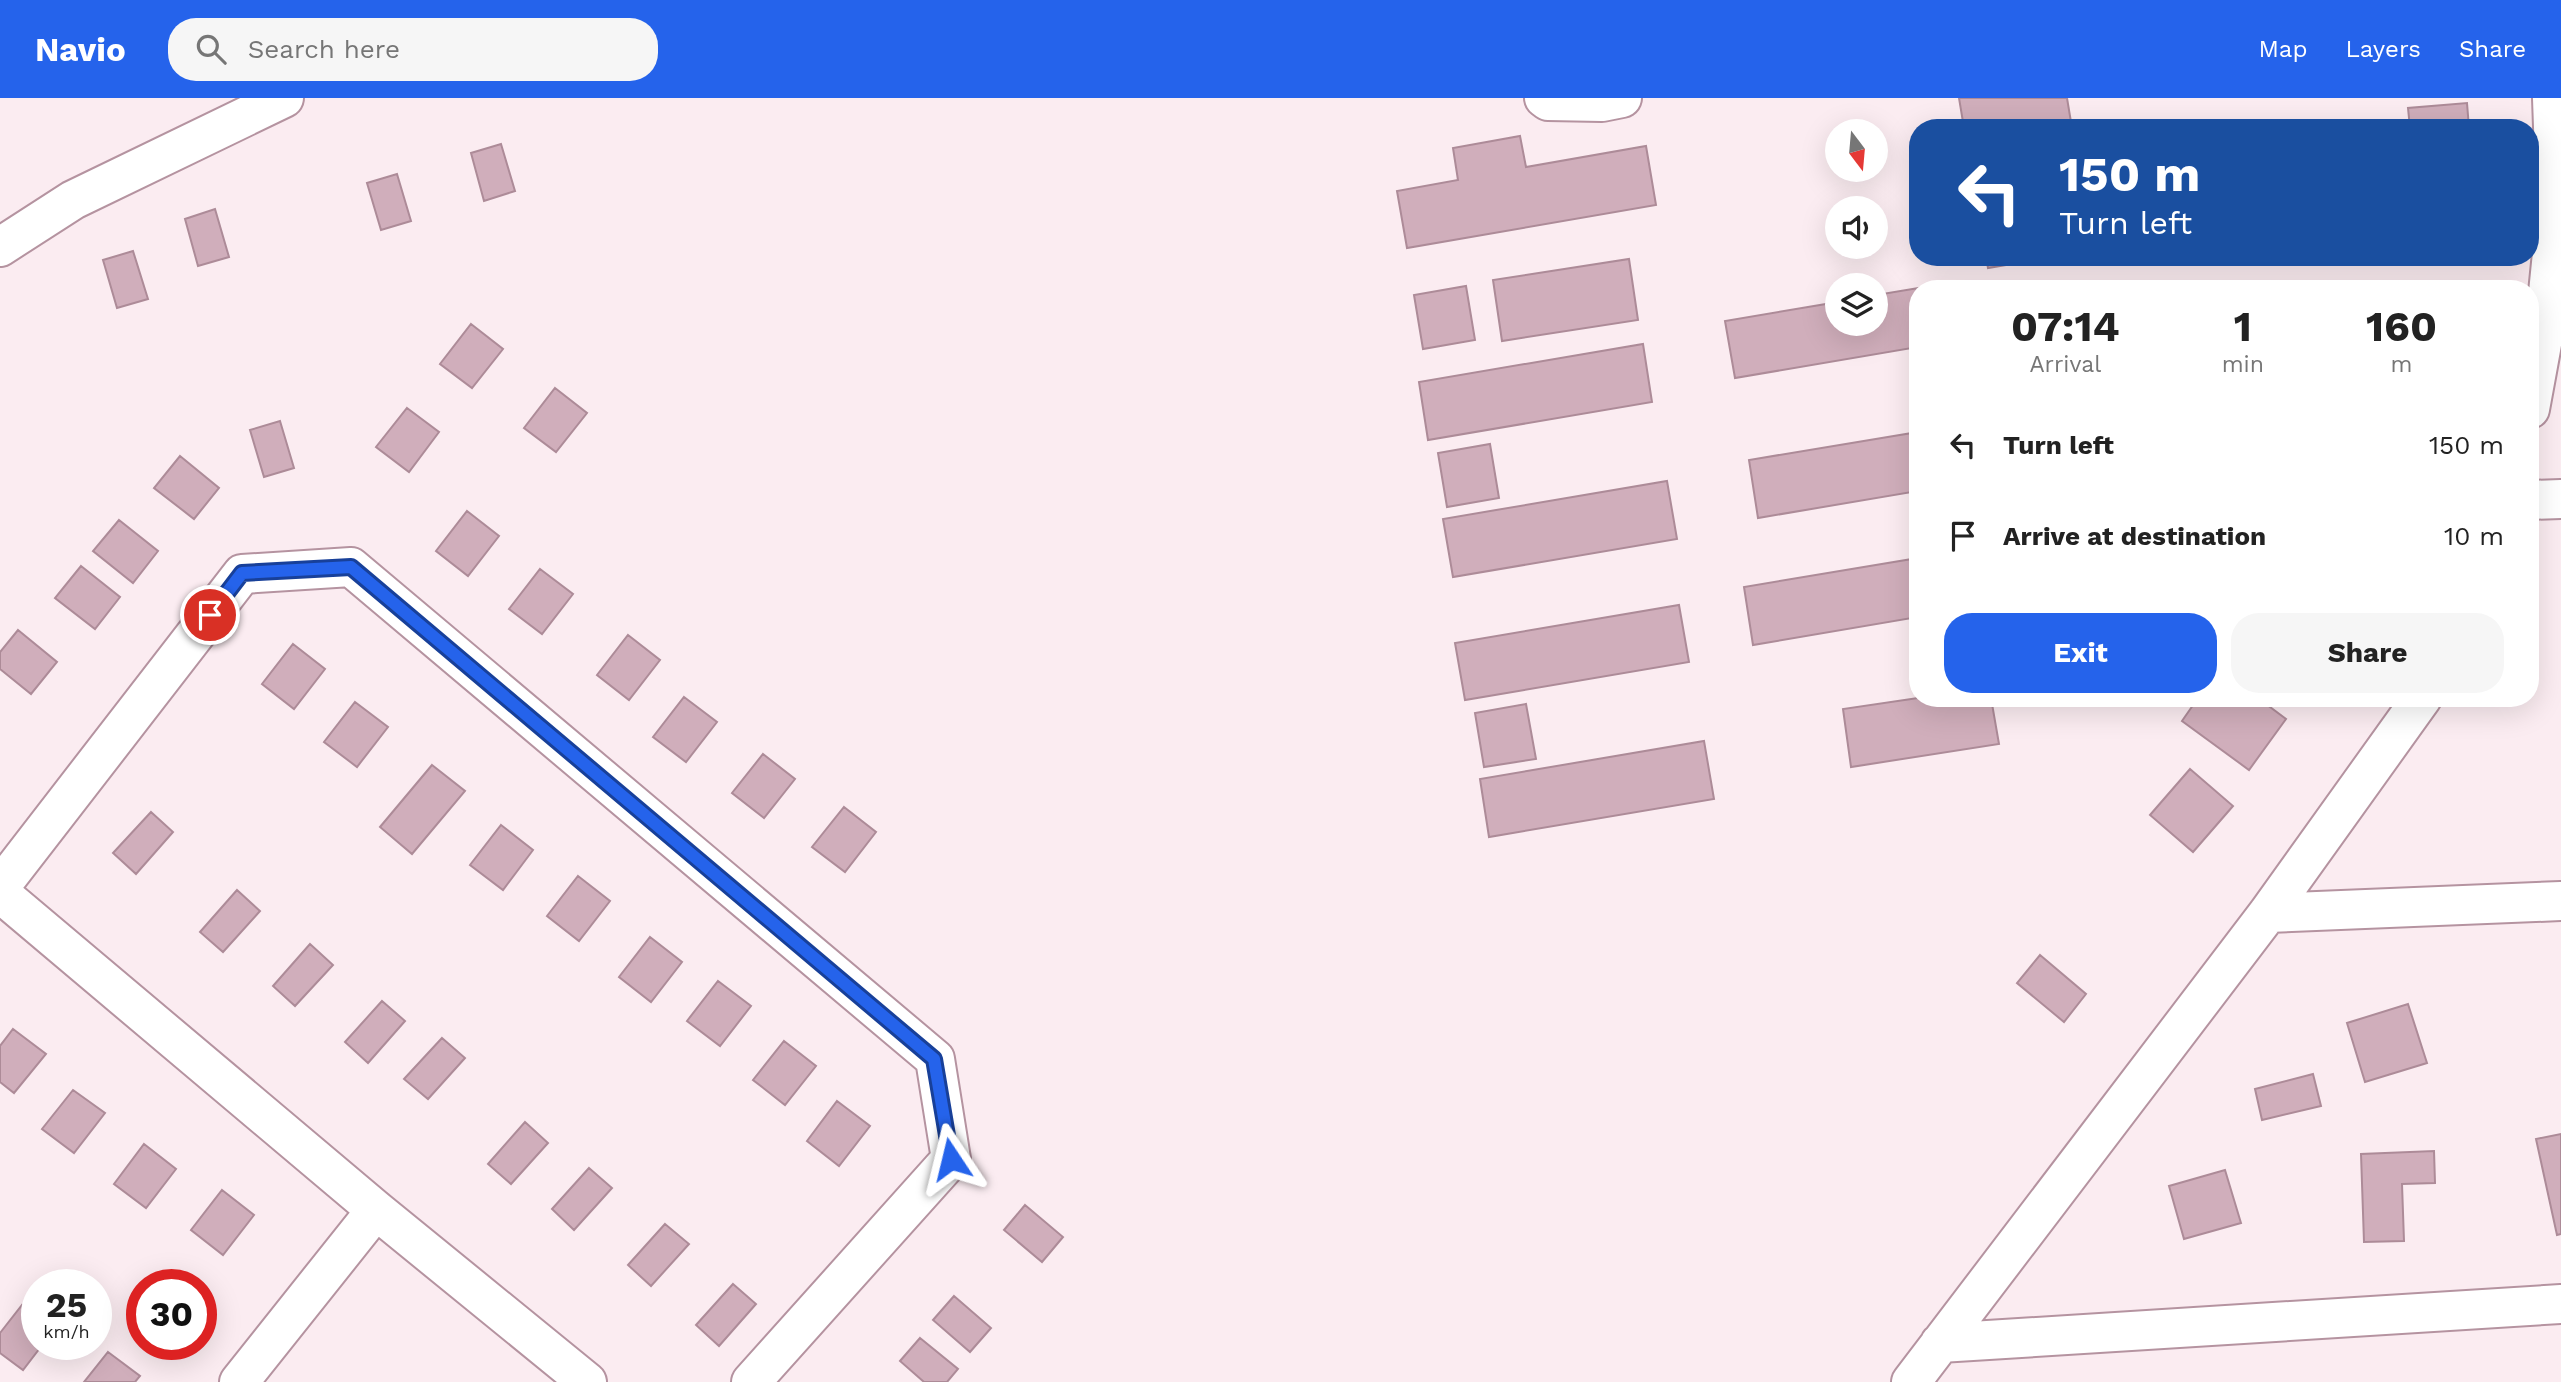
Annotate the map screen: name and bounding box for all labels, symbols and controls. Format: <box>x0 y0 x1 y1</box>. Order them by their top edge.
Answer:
search box <box>168 18 658 81</box>
text: Navio <box>35 30 126 69</box>
icon: search <box>192 30 230 68</box>
text: Search here <box>248 34 400 64</box>
text: Map <box>2259 35 2307 63</box>
text: Layers <box>2345 35 2421 63</box>
text: Share <box>2459 35 2526 63</box>
north arrow <box>1825 119 1888 182</box>
map controls <box>1825 119 1888 336</box>
text: 150 m <box>2059 145 2200 203</box>
icon: left <box>1944 147 2035 238</box>
button: sound <box>1825 196 1888 259</box>
text: Turn left <box>2059 204 2192 242</box>
button: layers <box>1825 273 1888 336</box>
text: 07:14 <box>2011 302 2120 351</box>
text: 1 <box>2234 302 2252 351</box>
text: 160 <box>2366 302 2437 351</box>
text: Arrival <box>2029 351 2101 378</box>
text: min <box>2222 351 2264 378</box>
text: m <box>2390 351 2412 378</box>
icon: left <box>1944 426 1982 464</box>
text: Turn left <box>2003 430 2114 460</box>
text: 150 m <box>2429 430 2504 460</box>
icon: arrive <box>1944 517 1982 555</box>
text: Arrive at destination <box>2003 521 2266 551</box>
text: 10 m <box>2444 521 2504 551</box>
pin <box>180 585 240 645</box>
icon: arrive <box>191 596 229 634</box>
button: Exit <box>1944 613 2217 693</box>
button: Share <box>2231 613 2504 693</box>
position arrow <box>914 1122 988 1196</box>
speed limit sign: 30 <box>126 1269 217 1360</box>
text: 25 <box>46 1284 87 1326</box>
text: km/h <box>43 1321 90 1342</box>

